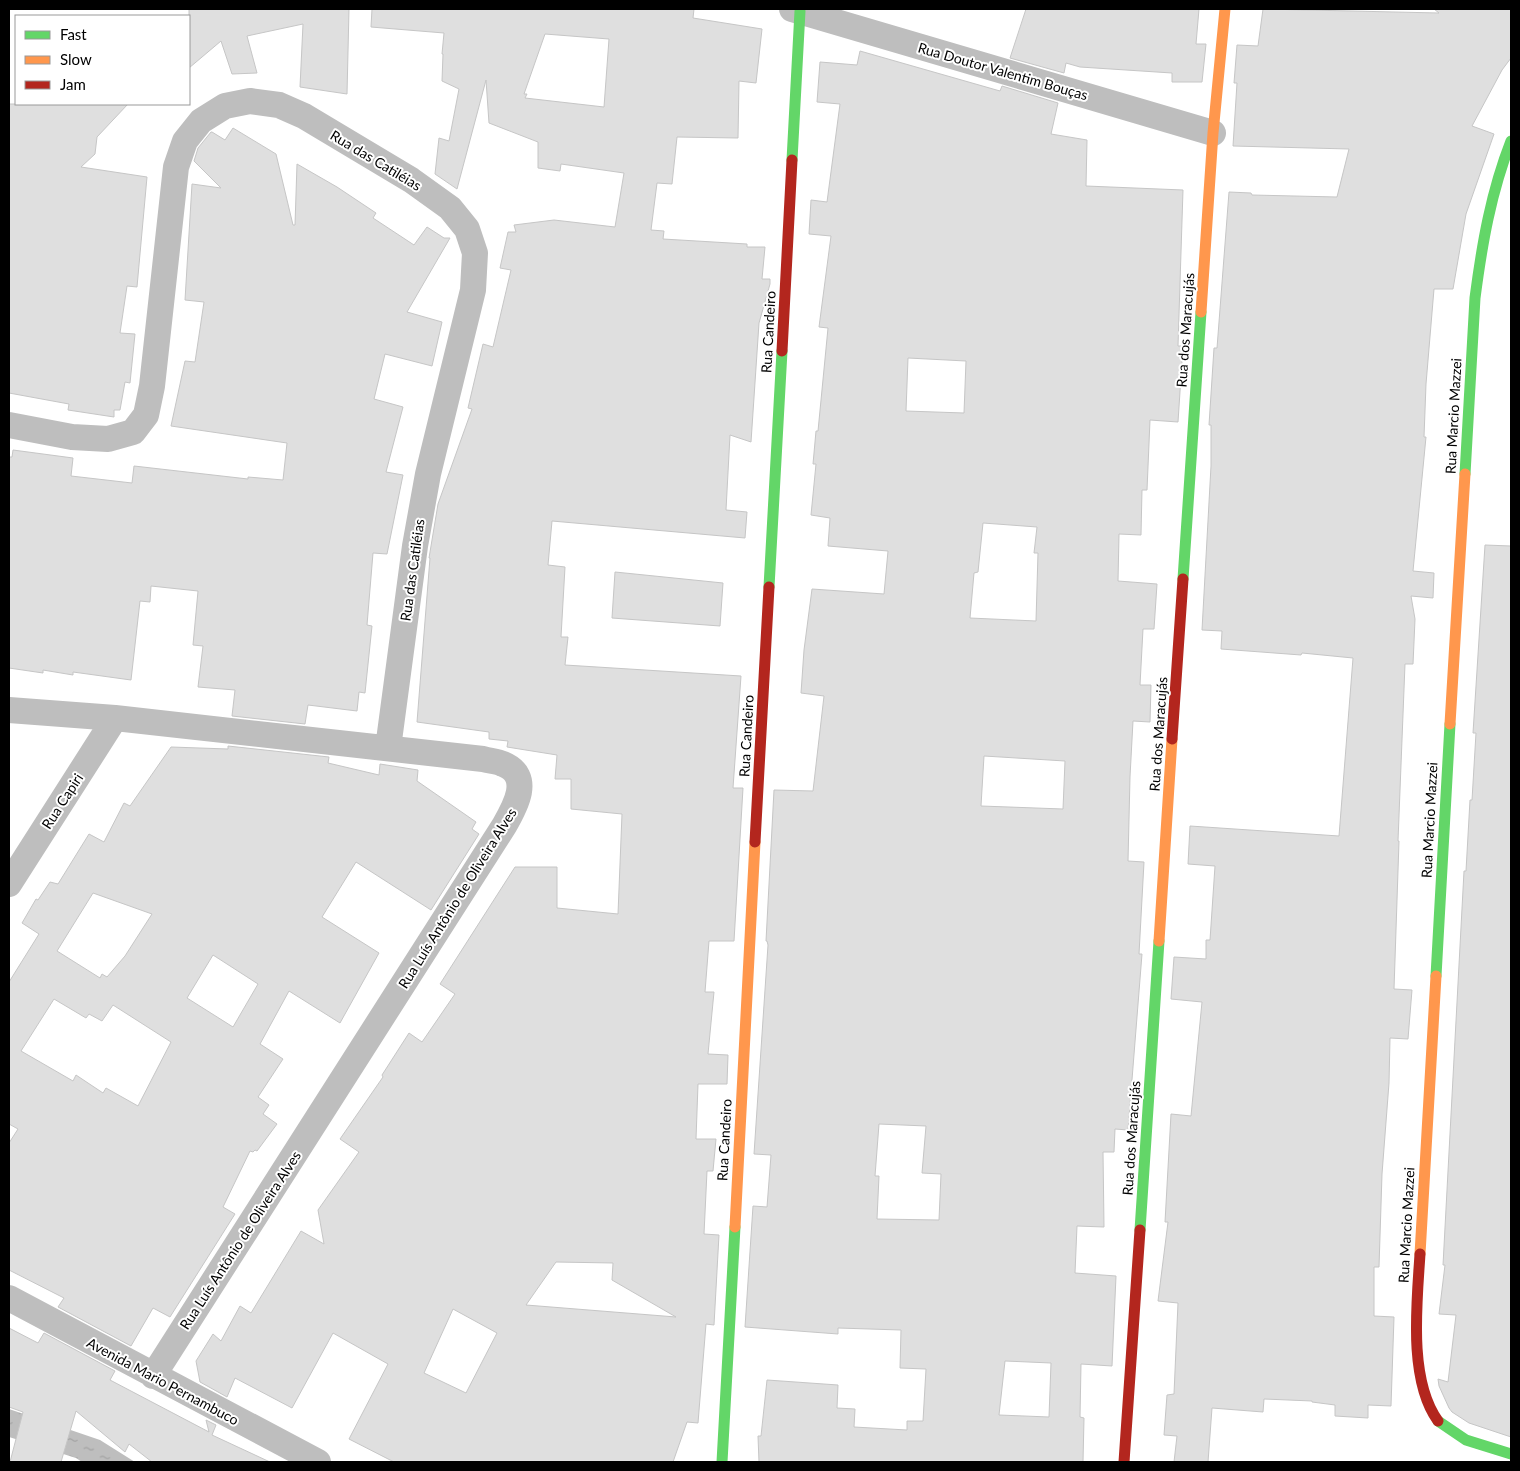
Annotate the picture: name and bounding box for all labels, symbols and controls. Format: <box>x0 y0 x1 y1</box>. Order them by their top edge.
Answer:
legend <box>15 15 190 105</box>
text: Fast <box>60 25 87 43</box>
street label: Rua Doutor Valentim Bouças <box>916 39 1090 103</box>
text: Slow <box>60 50 92 68</box>
text: Jam <box>60 75 86 93</box>
street label: Rua das Catiléias <box>327 126 425 194</box>
street label: Rua dos Maracujás <box>1173 272 1197 388</box>
street label: Rua Candeiro <box>757 290 779 374</box>
street label: Rua Marcio Mazzei <box>1441 358 1465 474</box>
street label: Rua das Catiléias <box>396 518 428 622</box>
street label: Rua dos Maracujás <box>1146 676 1170 792</box>
street label: Rua Candeiro <box>735 694 757 778</box>
street label: Rua Marcio Mazzei <box>1417 762 1441 878</box>
street label: Rua Capiri <box>38 770 86 832</box>
street label: Rua Luís Antônio de Oliveira Alves <box>394 805 520 991</box>
street label: Rua dos Maracujás <box>1119 1080 1143 1196</box>
street label: Rua Candeiro <box>713 1098 735 1182</box>
street label: Rua Luís Antônio de Oliveira Alves <box>176 1148 304 1332</box>
street label: Rua Marcio Mazzei <box>1394 1167 1418 1283</box>
street label: Avenida Mario Pernambuco <box>84 1334 242 1428</box>

